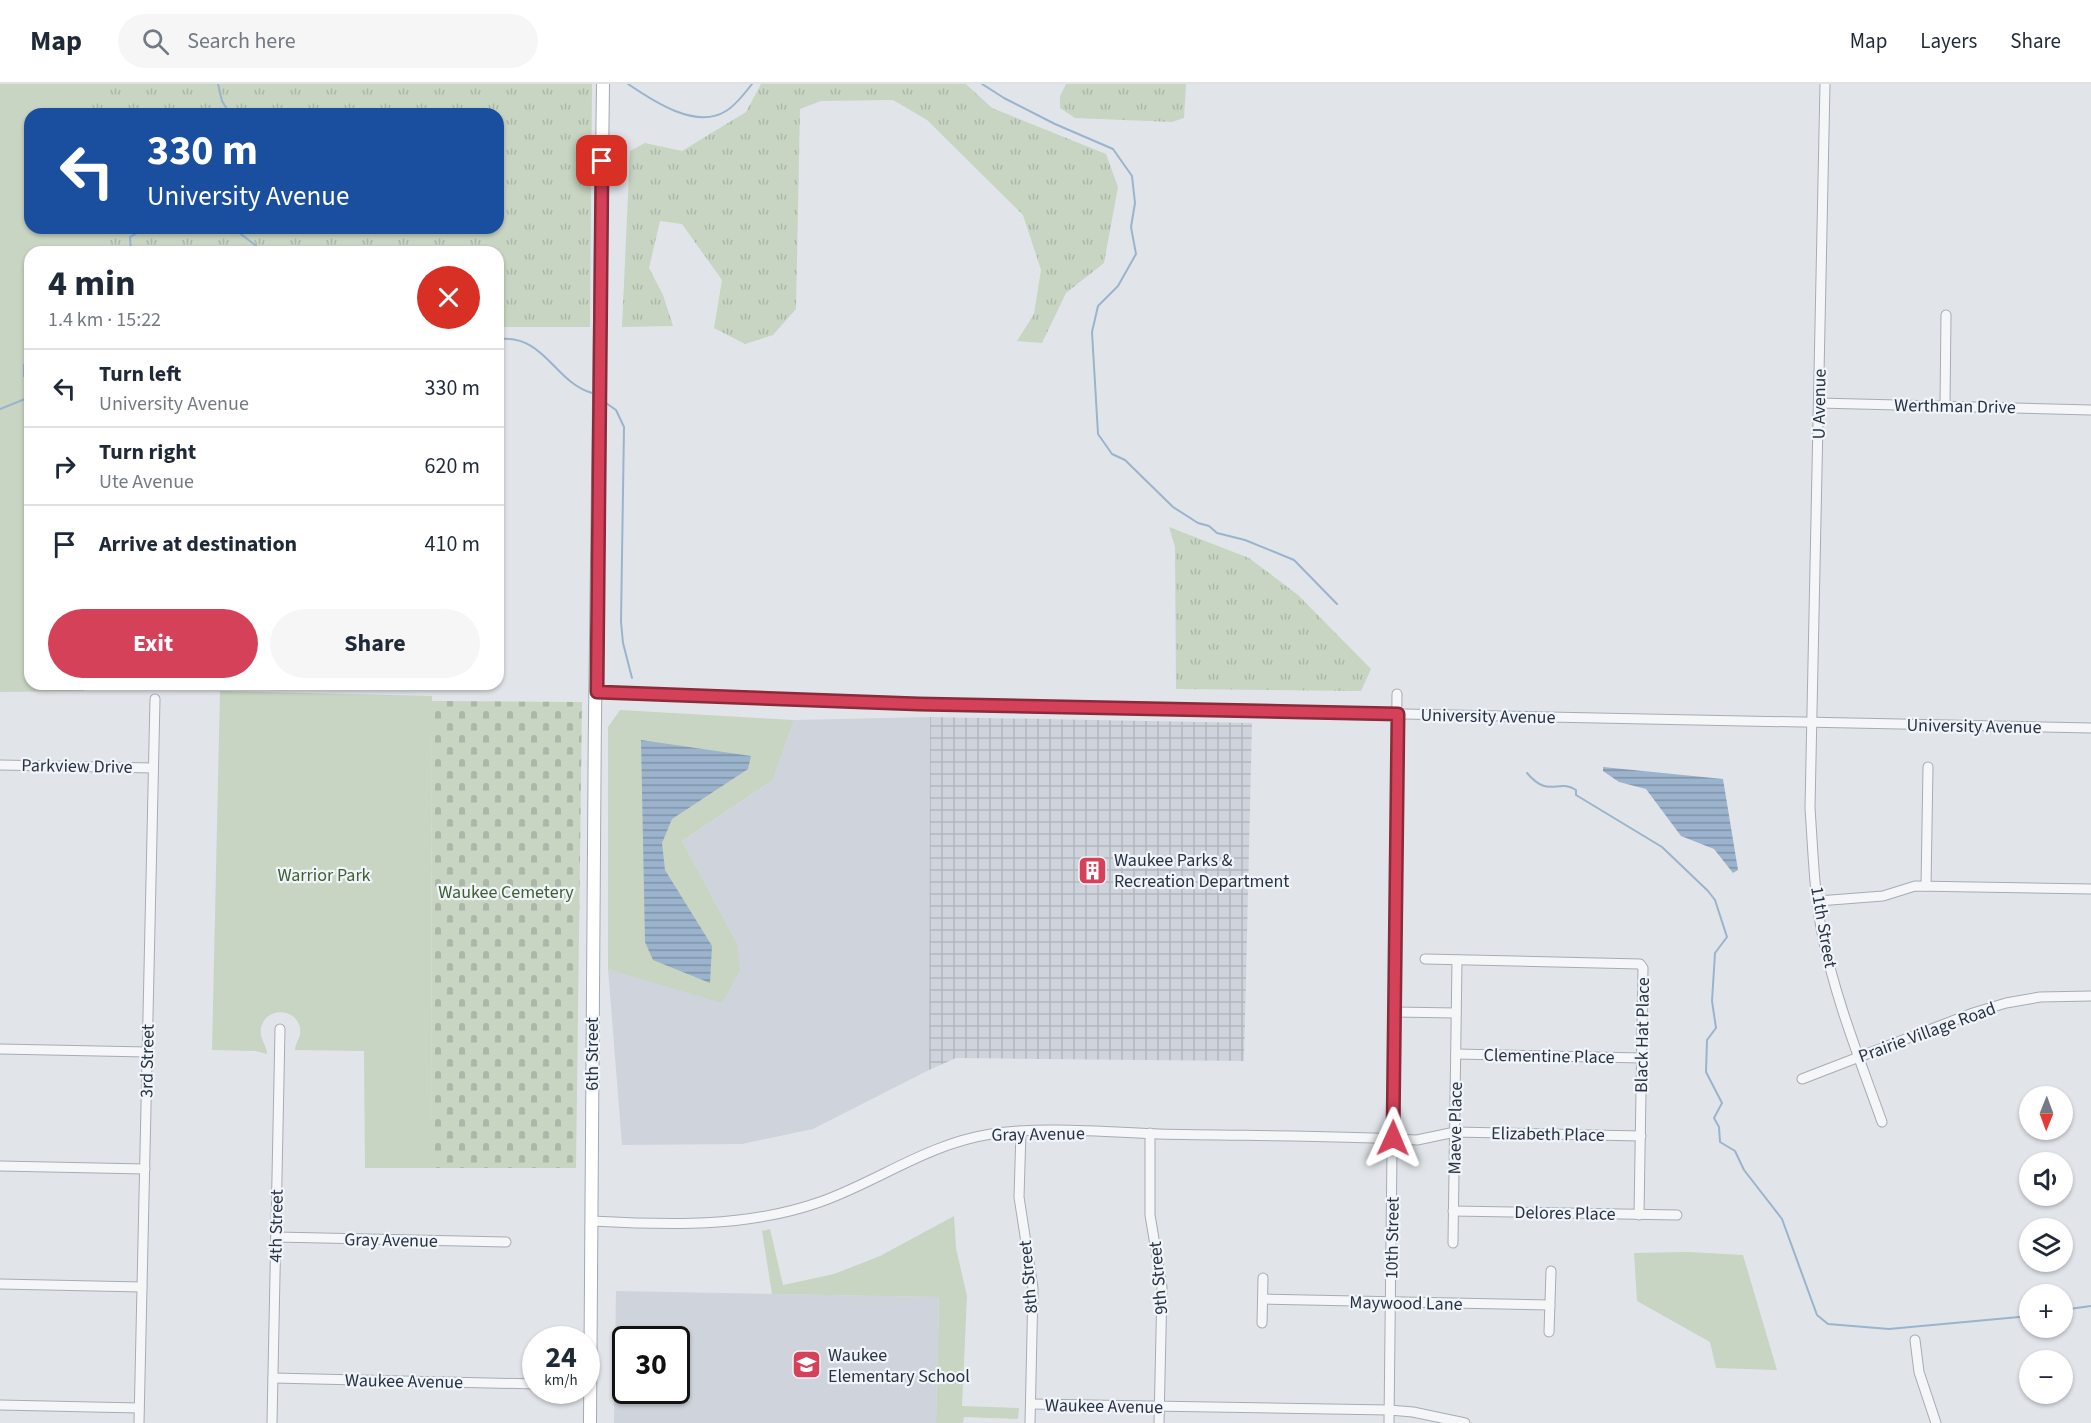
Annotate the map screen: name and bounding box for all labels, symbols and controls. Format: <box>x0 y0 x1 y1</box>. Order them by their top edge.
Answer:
search box <box>118 14 538 68</box>
text: Map <box>30 21 82 61</box>
icon: search <box>139 25 172 58</box>
text: Search here <box>187 25 296 57</box>
text: Map <box>1850 26 1887 56</box>
text: Layers <box>1920 26 1977 56</box>
text: Share <box>2010 26 2061 56</box>
text: 330 m <box>147 121 258 181</box>
icon: left <box>48 132 126 210</box>
pin <box>576 135 627 186</box>
icon: arrive <box>585 144 618 177</box>
text: University Avenue <box>147 177 349 216</box>
text: 4 min <box>48 258 136 309</box>
button: close <box>417 266 480 329</box>
text: 1.4 km · 15:22 <box>48 306 161 334</box>
text: Turn left <box>99 358 181 390</box>
street label: U Avenue <box>1806 368 1833 440</box>
icon: left <box>48 372 81 405</box>
text: 330 m <box>425 372 480 404</box>
text: University Avenue <box>99 390 249 418</box>
street label: Werthman Drive <box>1894 393 2016 420</box>
text: Turn right <box>99 436 196 468</box>
icon: right <box>48 450 81 483</box>
text: 620 m <box>425 450 480 482</box>
text: Ute Avenue <box>99 468 194 496</box>
icon: arrive <box>48 528 81 561</box>
text: Arrive at destination <box>99 528 297 560</box>
text: 410 m <box>425 528 480 560</box>
button: Exit <box>48 609 258 678</box>
button: Share <box>270 609 480 678</box>
street label: University Avenue <box>1420 703 1556 730</box>
street label: University Avenue <box>1906 713 2042 740</box>
street label: Parkview Drive <box>21 753 133 780</box>
place label: Waukee Parks & Recreation Department <box>1114 848 1289 894</box>
building icon: Waukee Parks & Recreation Department <box>1077 854 1109 886</box>
park label: Warrior Park <box>277 863 371 888</box>
park label: Waukee Cemetery <box>438 880 574 905</box>
street label: 11th Street <box>1804 884 1843 970</box>
street label: Black Hat Place <box>1629 977 1656 1093</box>
street label: Prairie Village Road <box>1855 996 1999 1069</box>
street label: 6th Street <box>580 1017 605 1091</box>
street label: 3rd Street <box>134 1024 161 1098</box>
street label: Clementine Place <box>1483 1043 1615 1070</box>
street label: Maeve Place <box>1442 1081 1469 1175</box>
north arrow <box>2019 1086 2073 1140</box>
map controls <box>2019 1086 2073 1404</box>
position arrow <box>1361 1106 1425 1170</box>
street label: Gray Avenue <box>991 1121 1085 1148</box>
street label: Elizabeth Place <box>1491 1121 1605 1148</box>
button: sound <box>2019 1152 2073 1206</box>
street label: 4th Street <box>263 1189 290 1263</box>
street label: 10th Street <box>1379 1197 1406 1279</box>
street label: Delores Place <box>1514 1200 1616 1227</box>
button: layers <box>2019 1218 2073 1272</box>
street label: Gray Avenue <box>344 1227 438 1254</box>
street label: 8th Street <box>1013 1239 1044 1315</box>
street label: 9th Street <box>1143 1240 1174 1316</box>
button: + <box>2019 1284 2073 1338</box>
street label: Maywood Lane <box>1349 1290 1463 1317</box>
speed limit sign: 30 <box>612 1326 690 1404</box>
text: 24 <box>545 1336 577 1379</box>
place label: Waukee Elementary School <box>828 1343 970 1389</box>
school or university icon: Waukee Elementary School <box>791 1349 823 1381</box>
button: − <box>2019 1350 2073 1404</box>
street label: Waukee Avenue <box>345 1368 463 1395</box>
text: km/h <box>544 1370 578 1391</box>
street label: Waukee Avenue <box>1045 1393 1163 1420</box>

